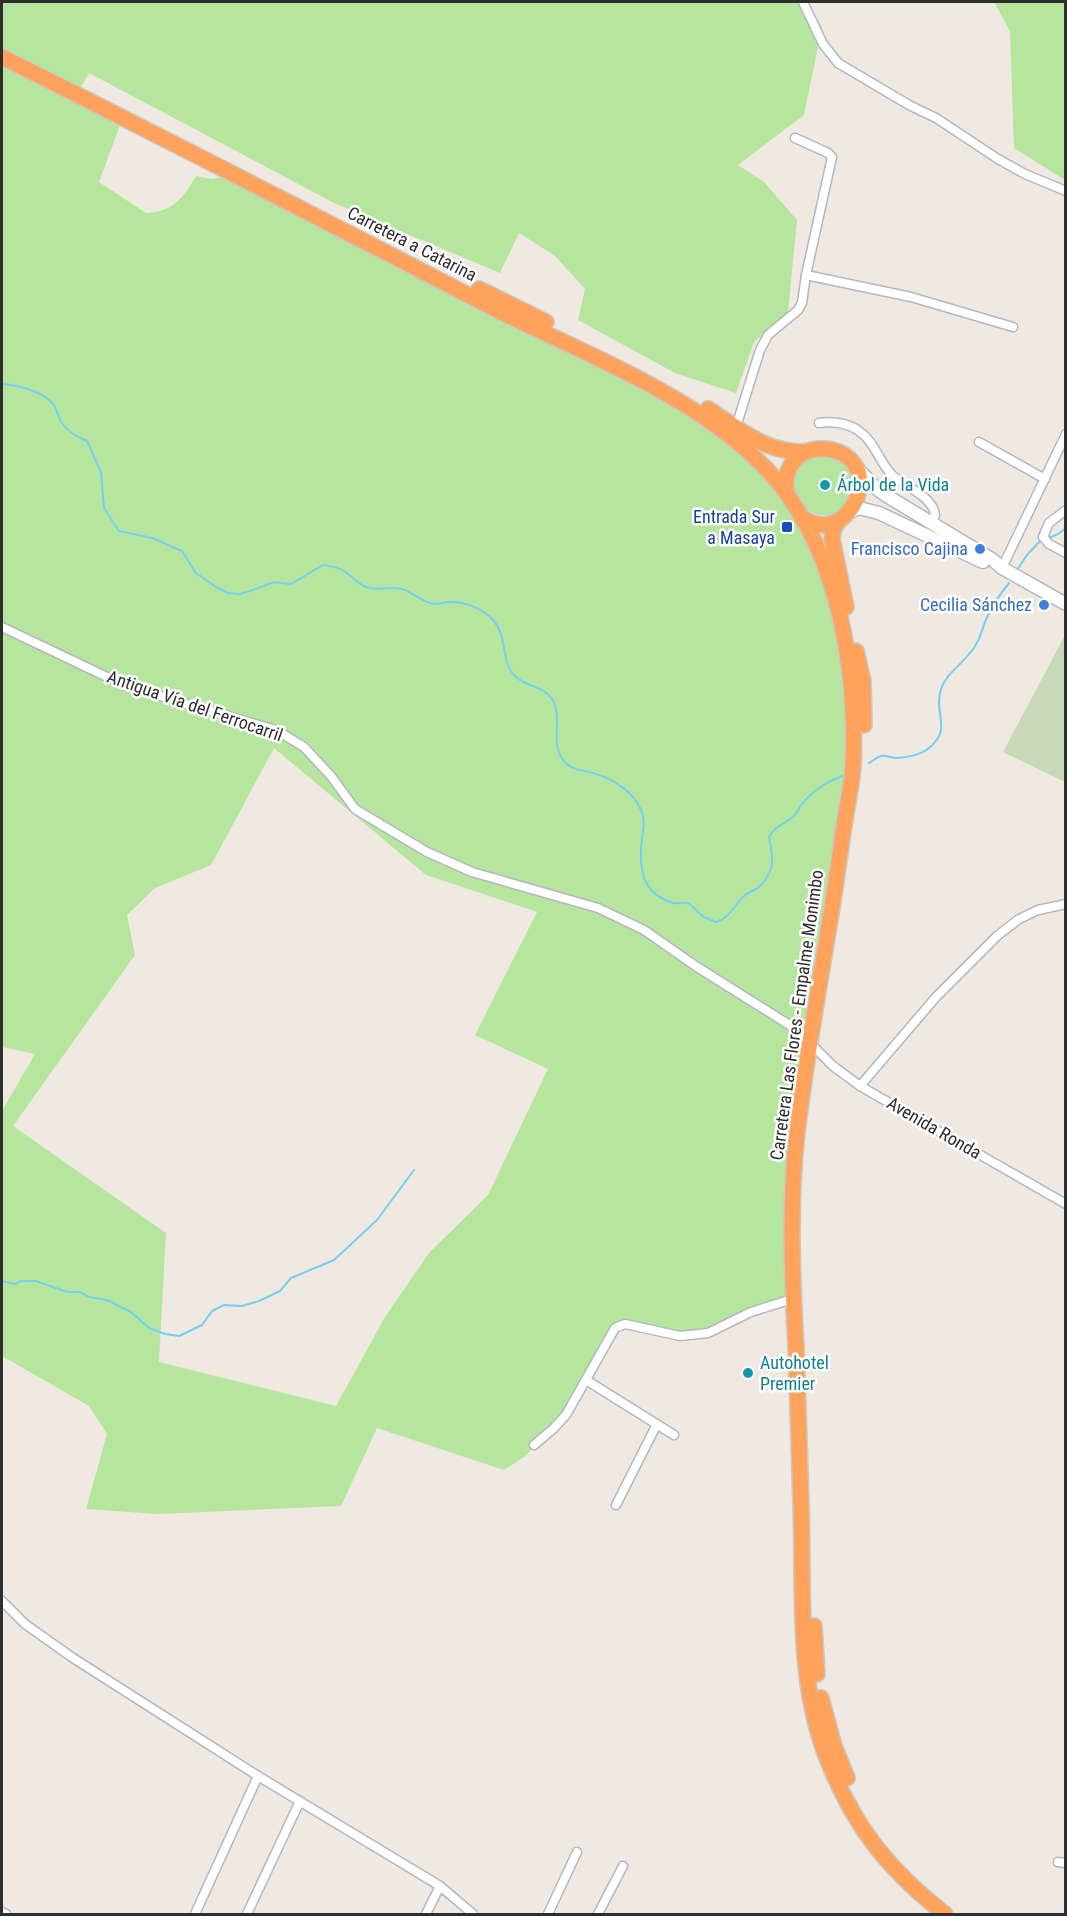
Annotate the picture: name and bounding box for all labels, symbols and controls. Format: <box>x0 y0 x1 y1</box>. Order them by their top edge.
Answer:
street label: Carretera a Catarina <box>344 202 480 285</box>
place label: Árbol de la Vida <box>837 474 949 495</box>
marker: Árbol de la Vida <box>818 478 832 492</box>
place label: Entrada Sur a Masaya <box>693 506 776 548</box>
marker: Entrada Sur a Masaya <box>780 520 794 534</box>
place label: Francisco Cajina <box>851 538 968 559</box>
marker: Francisco Cajina <box>973 542 987 556</box>
place label: Cecilia Sánchez <box>920 594 1032 615</box>
marker: Cecilia Sánchez <box>1037 598 1051 612</box>
street label: Antigua Vía del Ferrocarril <box>105 666 286 745</box>
street label: Carretera Las Flores - Empalme Monimbo <box>766 868 827 1161</box>
street label: Avenida Ronda <box>883 1092 985 1163</box>
place label: Autohotel Premier <box>760 1352 829 1394</box>
marker: Autohotel Premier <box>741 1366 755 1380</box>

